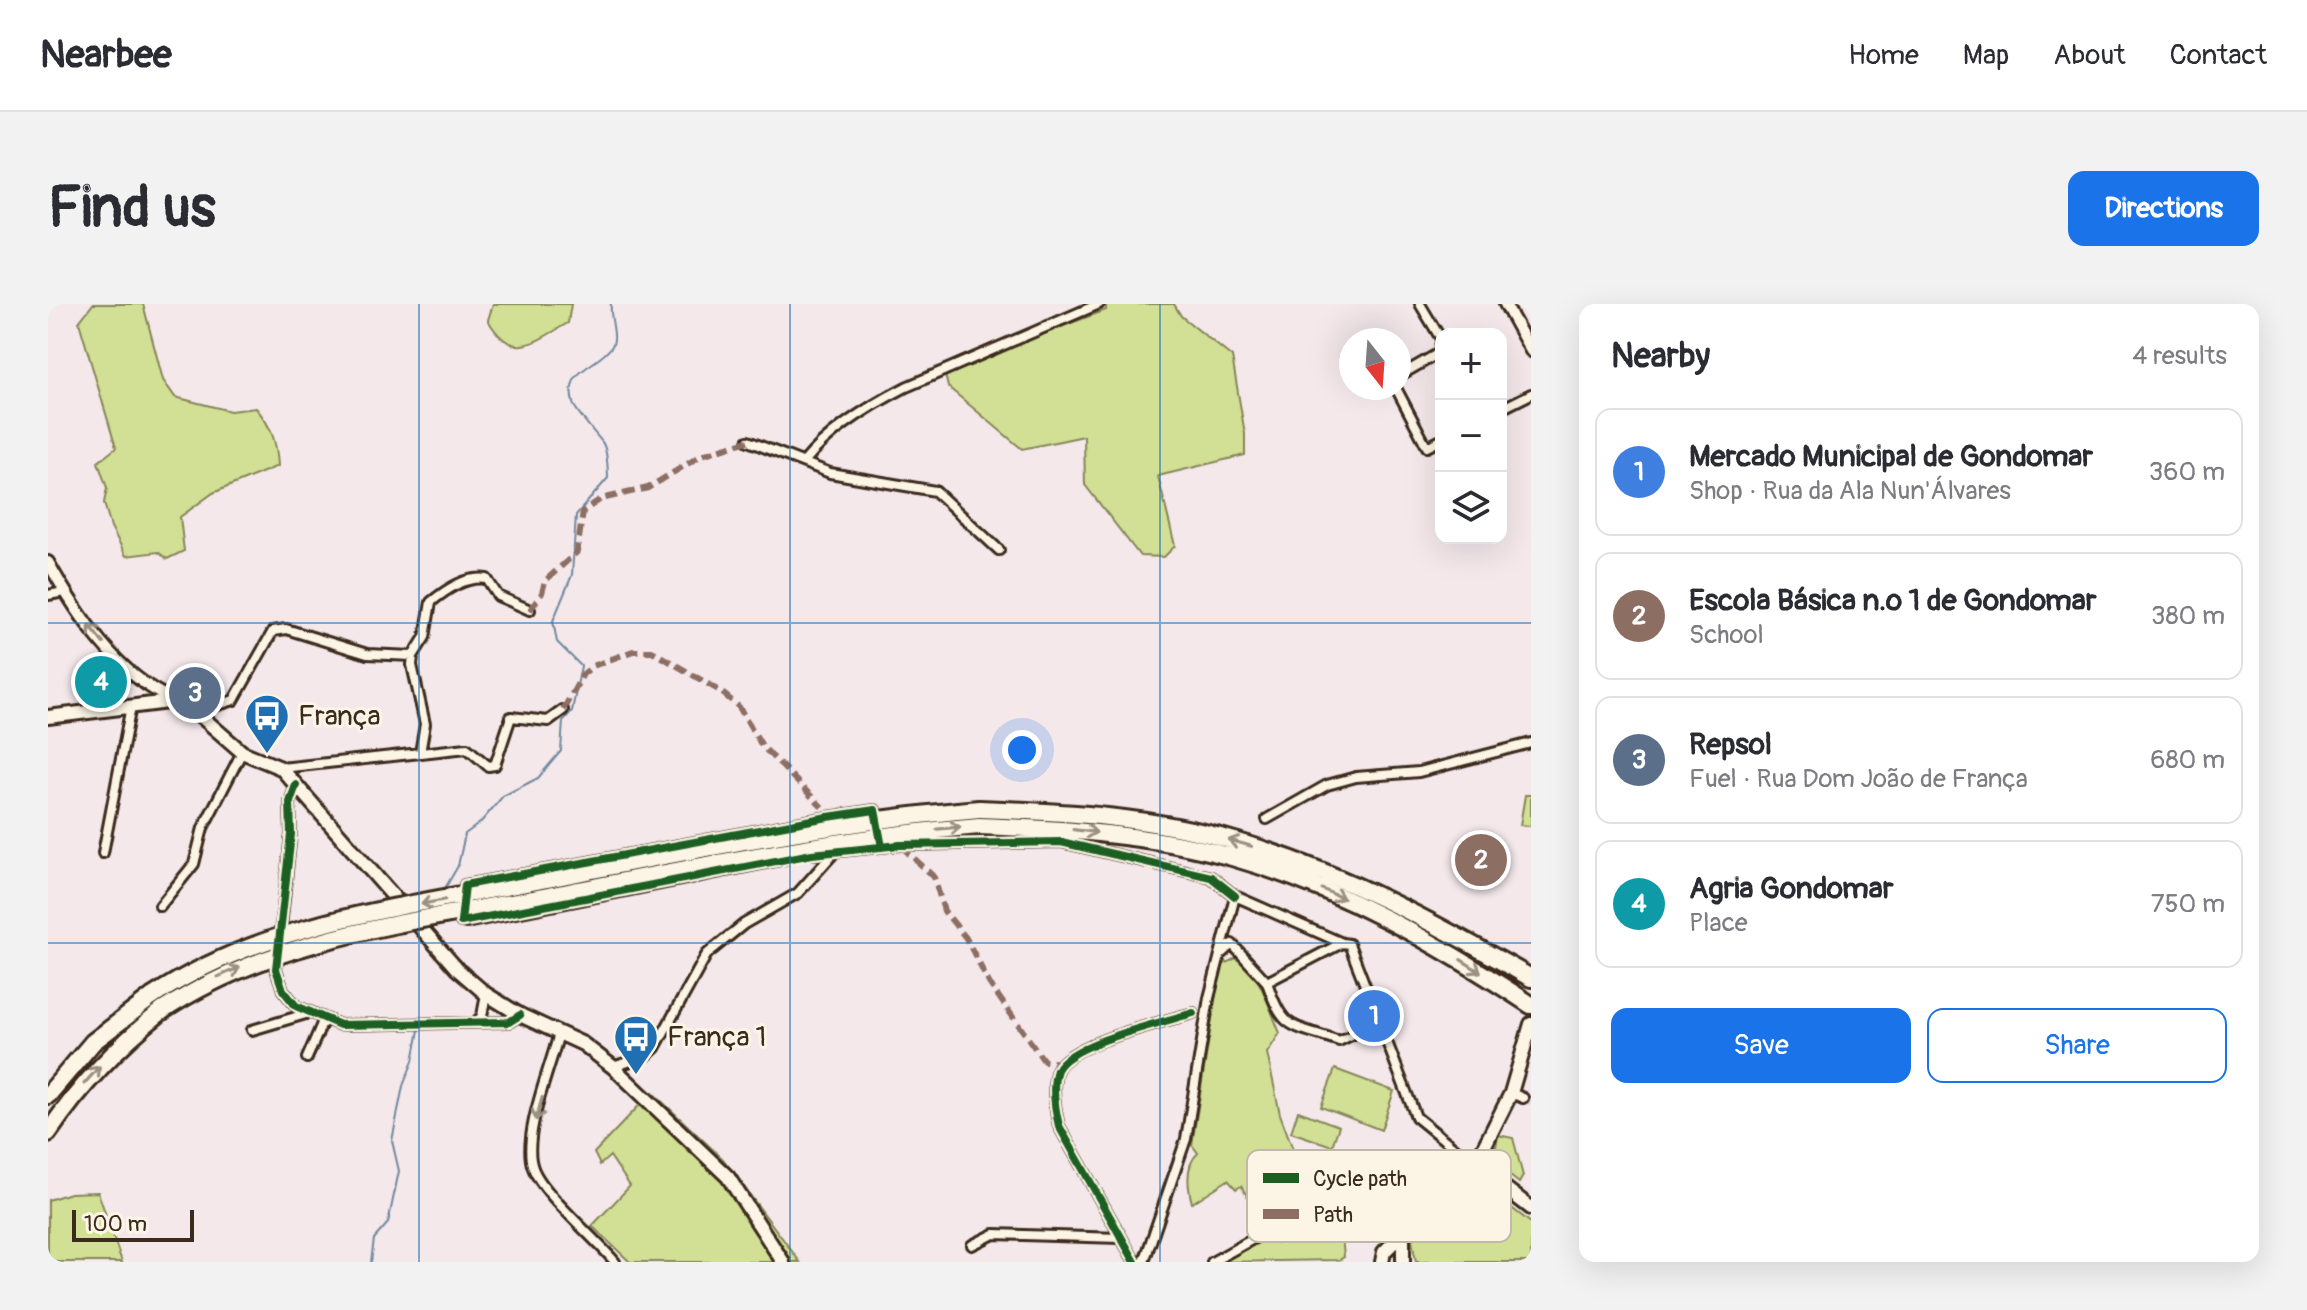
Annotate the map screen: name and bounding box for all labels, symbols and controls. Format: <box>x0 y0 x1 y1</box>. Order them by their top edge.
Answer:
text: Nearbee <box>40 31 172 79</box>
text: Home <box>1848 38 1919 73</box>
text: Map <box>1963 38 2009 73</box>
text: About <box>2053 38 2126 73</box>
text: Contact <box>2170 38 2267 73</box>
button: Directions <box>2068 171 2259 246</box>
text: Find us <box>48 174 216 243</box>
north arrow <box>1339 328 1411 400</box>
map controls <box>1435 328 1507 544</box>
button: + <box>1435 328 1507 400</box>
text: Nearby <box>1611 335 1710 378</box>
text: 4 results <box>2132 340 2227 372</box>
button: − <box>1435 400 1507 472</box>
text: Mercado Municipal de Gondomar <box>1689 438 2093 475</box>
text: 1 <box>1634 456 1644 488</box>
text: 360 m <box>2149 456 2225 488</box>
button: layers <box>1435 472 1507 544</box>
text: Shop · Rua da Ala Nun'Álvares <box>1689 475 2011 507</box>
text: Escola Básica n.º 1 de Gondomar <box>1689 582 2096 619</box>
text: 2 <box>1632 600 1646 632</box>
text: 380 m <box>2151 600 2225 632</box>
text: School <box>1689 619 1764 651</box>
one-way arrow <box>88 624 105 645</box>
pin: 4 <box>75 652 127 712</box>
pin: 3 <box>169 663 221 723</box>
bus stop icon: França <box>243 692 291 755</box>
place label: França <box>298 699 380 734</box>
text: Repsol <box>1689 726 1772 763</box>
your location <box>1002 730 1042 770</box>
text: 3 <box>1632 744 1646 776</box>
text: 680 m <box>2150 744 2225 776</box>
text: Fuel · Rua Dom João de França <box>1689 763 2028 795</box>
one-way arrow <box>935 821 962 836</box>
one-way arrow <box>1071 824 1098 839</box>
pin: 2 <box>1455 830 1507 890</box>
one-way arrow <box>1228 835 1254 850</box>
text: Agria Gondomar <box>1689 870 1893 907</box>
one-way arrow <box>1320 887 1345 902</box>
text: 4 <box>1631 888 1647 920</box>
text: 750 m <box>2151 888 2225 920</box>
one-way arrow <box>421 895 446 910</box>
text: Place <box>1689 907 1748 939</box>
one-way arrow <box>1459 958 1482 974</box>
one-way arrow <box>216 964 241 979</box>
pin: 1 <box>1348 986 1400 1046</box>
button: Save <box>1611 1008 1911 1083</box>
button: Share <box>1927 1008 2227 1083</box>
bus stop icon: França 1 <box>612 1013 660 1076</box>
place label: França 1 <box>667 1020 766 1055</box>
one-way arrow <box>83 1066 101 1086</box>
one-way arrow <box>531 1095 546 1121</box>
legend <box>1247 1150 1511 1242</box>
text: Cycle path <box>1313 1165 1407 1193</box>
text: Path <box>1313 1201 1353 1229</box>
scale bar <box>72 1206 194 1242</box>
text: 100 m <box>84 1210 147 1238</box>

